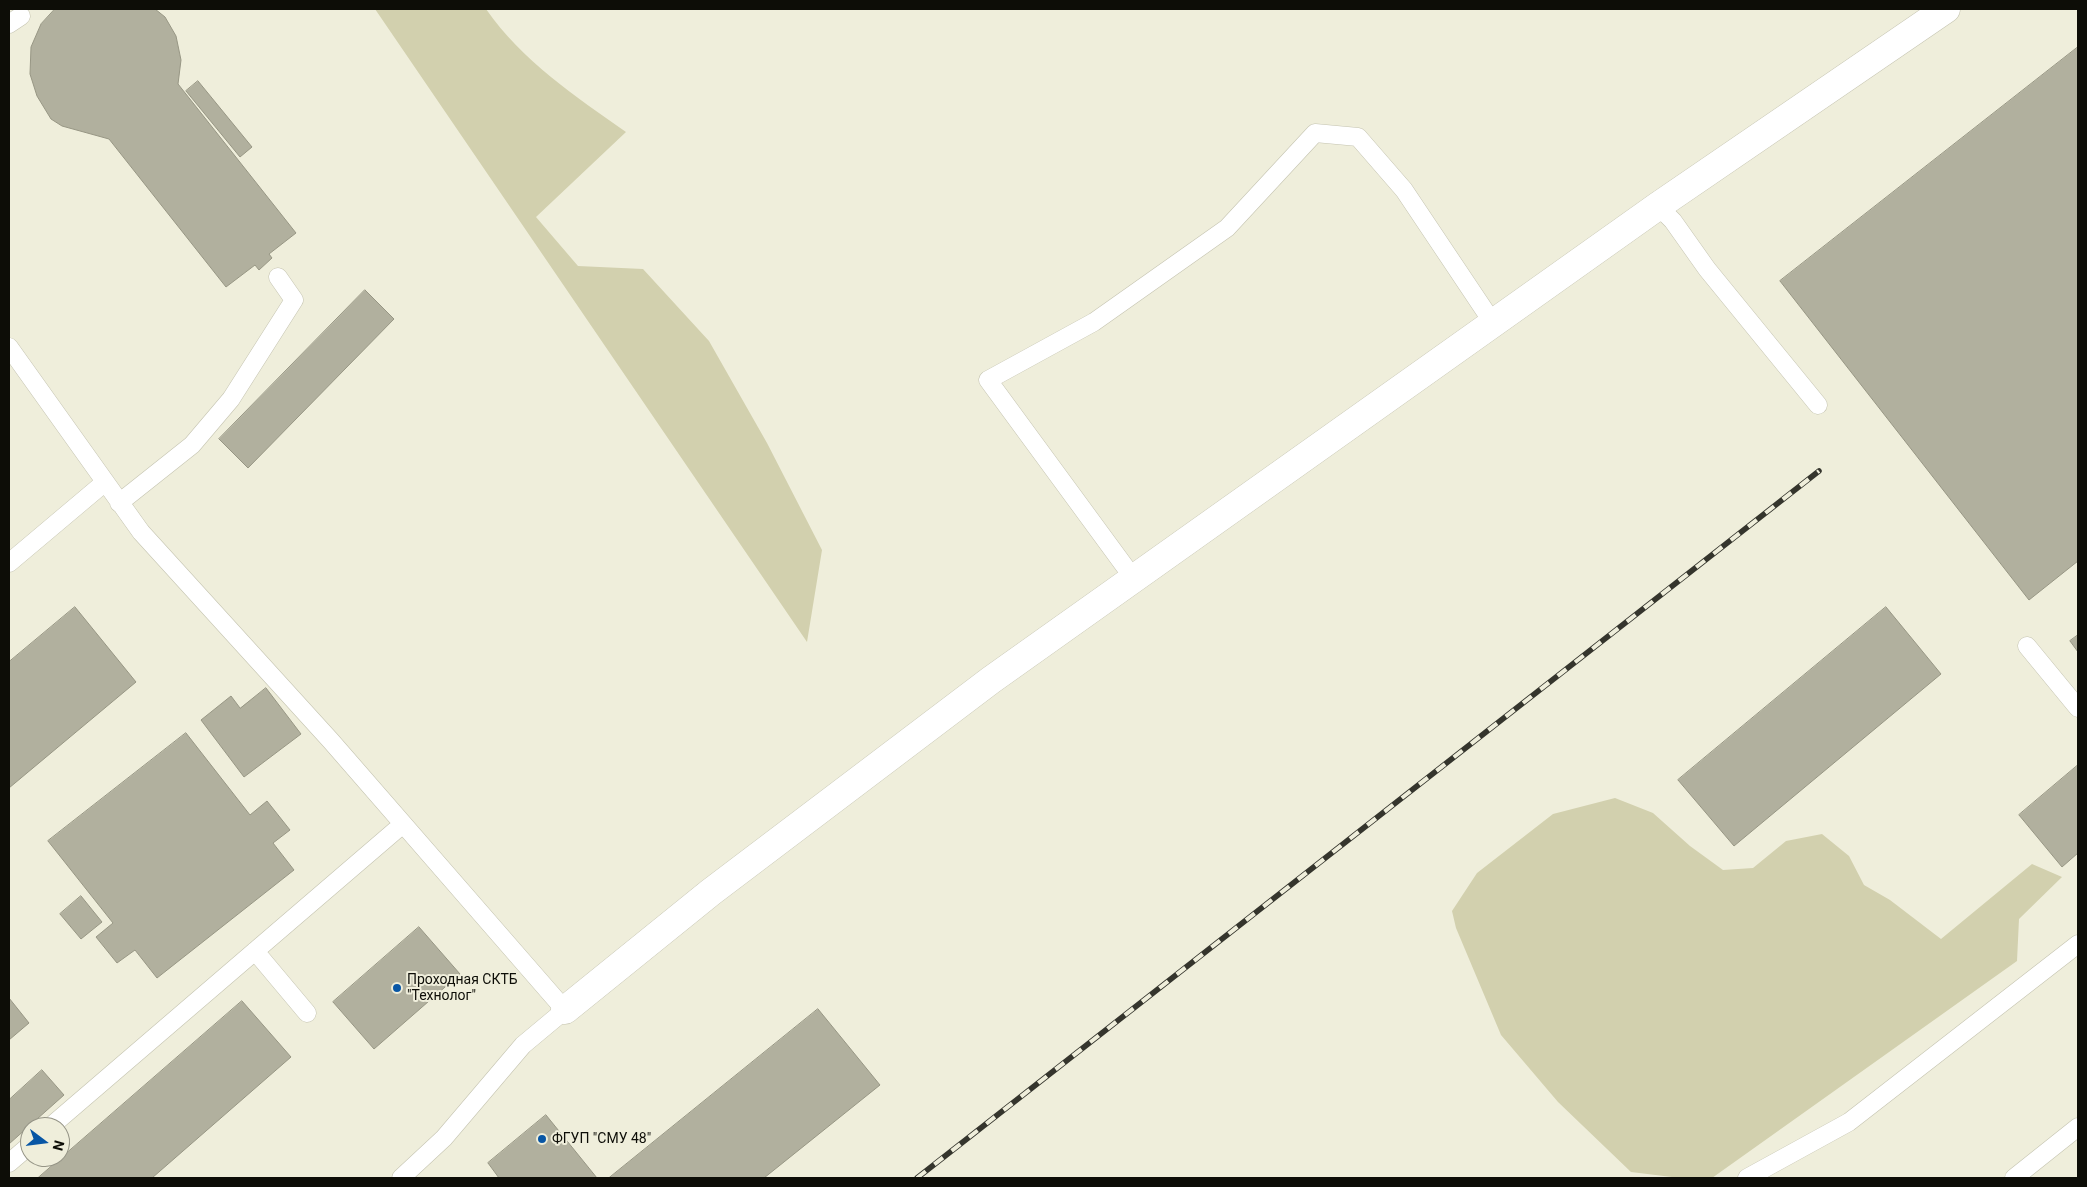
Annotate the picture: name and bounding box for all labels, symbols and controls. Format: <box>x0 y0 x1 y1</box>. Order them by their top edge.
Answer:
place label: Проходная СКТБ "Технолог" <box>407 972 518 1004</box>
marker: Проходная СКТБ "Технолог" <box>391 982 403 994</box>
north arrow <box>20 1117 70 1167</box>
place label: ФГУП "СМУ 48" <box>552 1131 651 1147</box>
marker: ФГУП "СМУ 48" <box>536 1133 548 1145</box>
text: N <box>50 1139 68 1152</box>

